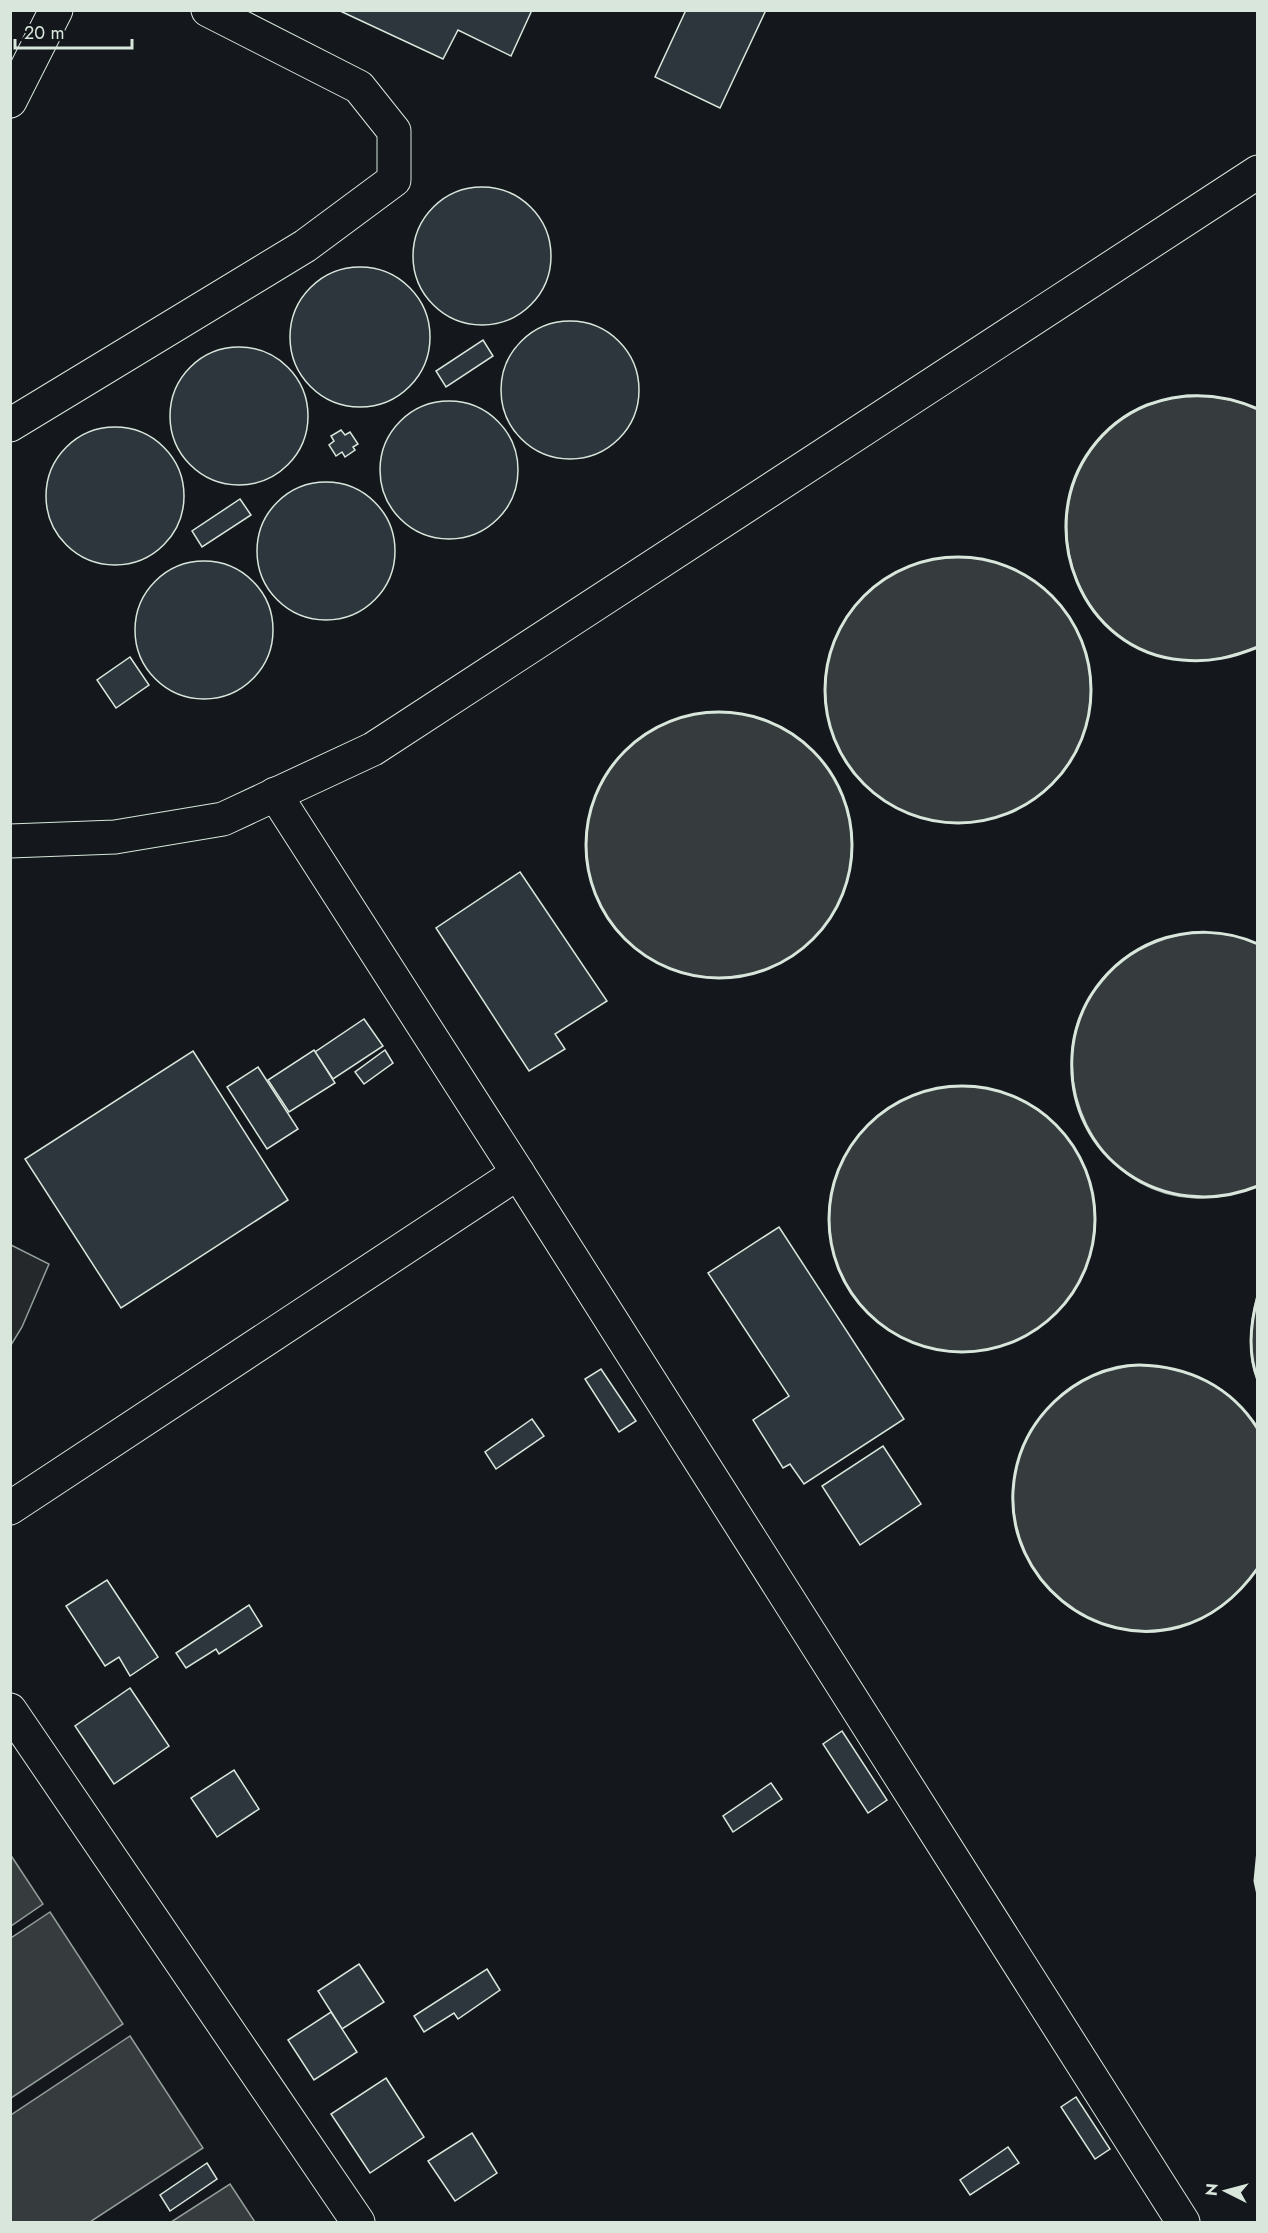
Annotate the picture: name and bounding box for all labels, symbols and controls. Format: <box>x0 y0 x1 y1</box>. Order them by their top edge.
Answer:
scale bar <box>15 12 132 50</box>
text: 20 m <box>24 20 64 46</box>
north arrow <box>1196 2161 1256 2221</box>
text: N <box>1199 2182 1224 2197</box>

